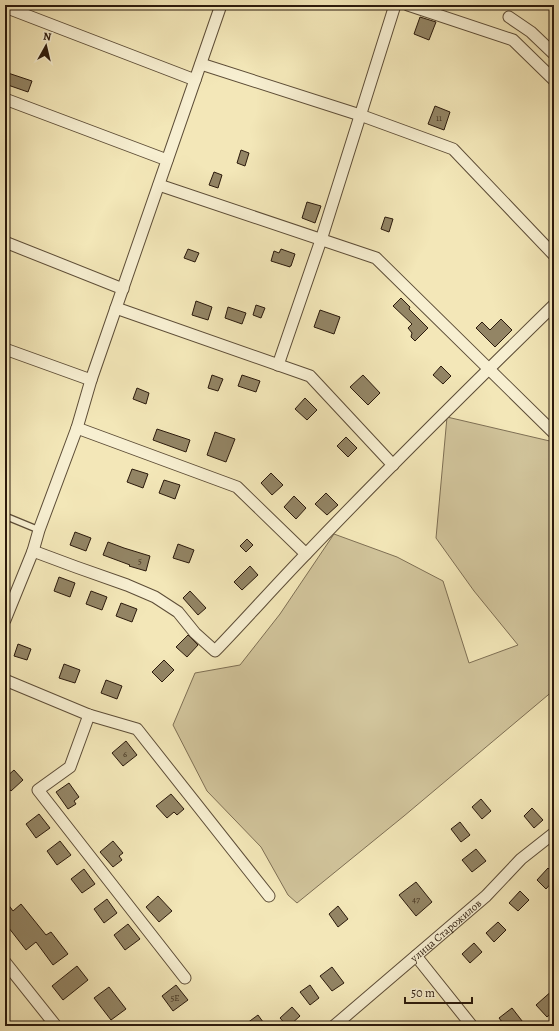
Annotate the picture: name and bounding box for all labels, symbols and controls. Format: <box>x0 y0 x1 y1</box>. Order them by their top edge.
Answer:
north arrow <box>26 26 66 66</box>
text: N <box>42 29 52 45</box>
house number: 11 <box>436 112 442 124</box>
house number: 5 <box>138 555 142 567</box>
house number: 6 <box>123 748 127 760</box>
house number: 47 <box>412 893 420 905</box>
street label: улица Старожилов <box>406 896 485 966</box>
scale bar <box>405 979 472 1005</box>
text: 50 m <box>411 985 435 1001</box>
house number: 5Е <box>170 992 180 1004</box>

